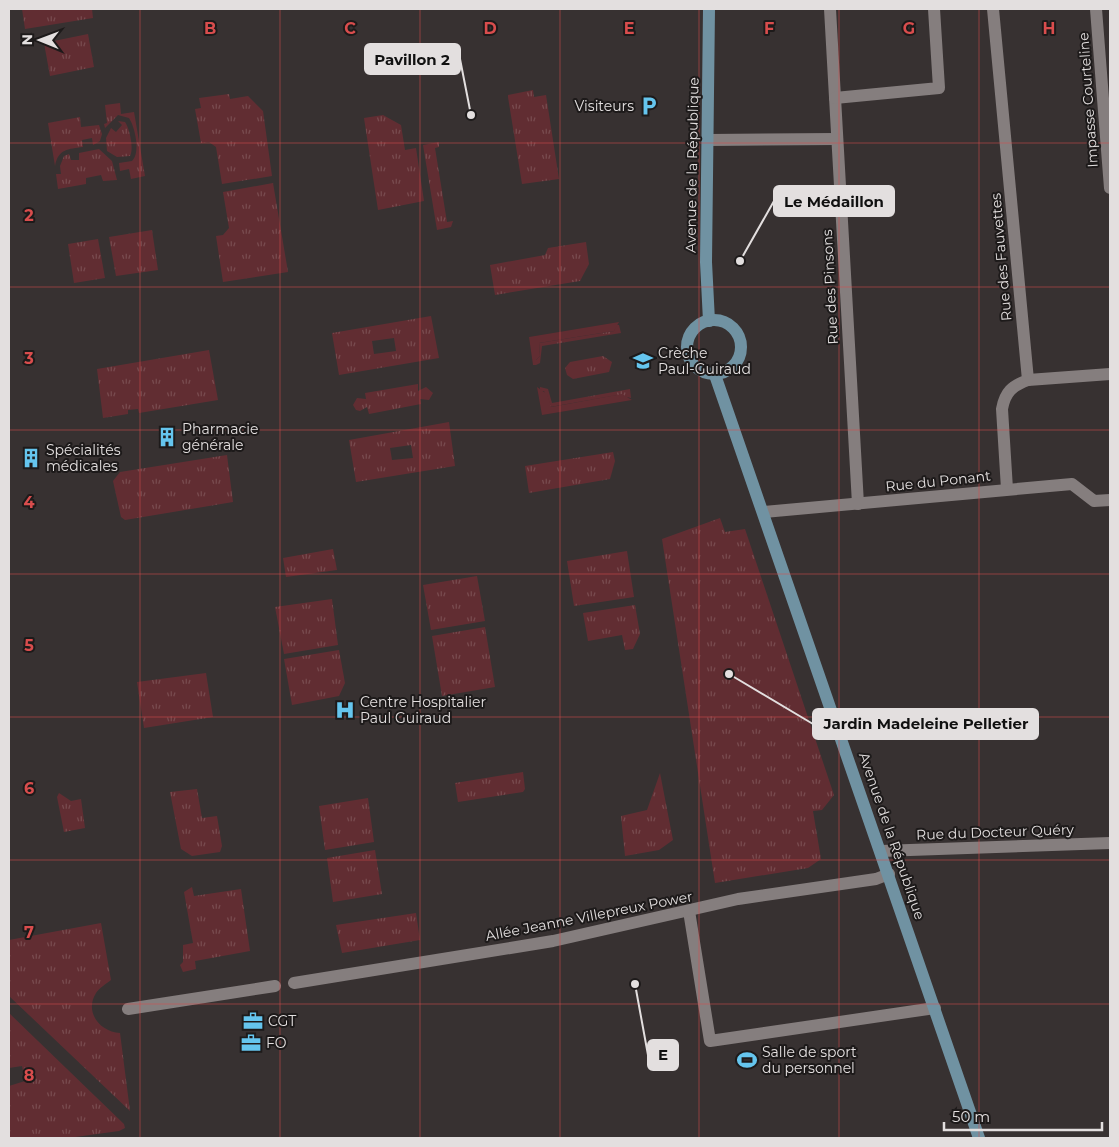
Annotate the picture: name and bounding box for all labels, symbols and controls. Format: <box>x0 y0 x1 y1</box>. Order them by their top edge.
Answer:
north arrow <box>15 15 65 65</box>
text: B <box>204 19 216 38</box>
text: C <box>344 19 356 38</box>
text: D <box>483 19 497 38</box>
text: E <box>624 19 634 38</box>
text: F <box>764 19 774 38</box>
text: G <box>903 19 915 38</box>
text: H <box>1043 19 1055 38</box>
street label: Impasse Courteline <box>1074 32 1102 168</box>
text: N <box>18 34 36 46</box>
callout: Pavillon 2 <box>365 44 460 74</box>
text: Pavillon 2 <box>374 50 450 69</box>
street label: Avenue de la République <box>681 77 703 253</box>
parking icon: Visiteurs <box>638 95 660 117</box>
place label: Visiteurs <box>575 97 634 115</box>
callout: Le Médaillon <box>774 186 894 216</box>
text: Le Médaillon <box>784 192 884 211</box>
street label: Rue des Fauvettes <box>986 192 1016 322</box>
text: 2 <box>24 206 34 225</box>
street label: Rue des Pinsons <box>818 229 842 345</box>
place label: Crèche Paul-Guiraud <box>658 344 751 378</box>
text: 3 <box>23 349 34 368</box>
school or university icon: Crèche Paul-Guiraud <box>632 350 654 372</box>
place label: Pharmacie générale <box>182 420 258 454</box>
building icon: Pharmacie générale <box>156 426 178 448</box>
place label: Spécialités médicales <box>46 441 121 475</box>
building icon: Spécialités médicales <box>20 447 42 469</box>
street label: Rue du Ponant <box>884 466 992 495</box>
text: 4 <box>23 493 35 512</box>
text: 5 <box>24 636 34 655</box>
place label: Centre Hospitalier Paul Guiraud <box>360 693 487 727</box>
hospital icon: Centre Hospitalier Paul Guiraud <box>334 699 356 721</box>
callout: Jardin Madeleine Pelletier <box>813 709 1038 739</box>
text: Jardin Madeleine Pelletier <box>822 714 1029 733</box>
street label: Avenue de la République <box>855 750 929 922</box>
text: 6 <box>24 779 34 798</box>
street label: Rue du Docteur Quéry <box>916 820 1075 844</box>
street label: Allée Jeanne Villepreux Power <box>484 887 694 945</box>
text: 7 <box>24 923 34 942</box>
office icon: CGT <box>242 1010 264 1032</box>
place label: CGT <box>268 1012 296 1030</box>
office icon: FO <box>240 1032 262 1054</box>
place label: FO <box>266 1034 287 1052</box>
callout: E <box>648 1040 678 1070</box>
place label: Salle de sport du personnel <box>762 1043 857 1077</box>
text: E <box>658 1045 668 1064</box>
sports icon: Salle de sport du personnel <box>736 1049 758 1071</box>
text: 8 <box>24 1066 34 1085</box>
scale bar <box>944 1100 1102 1132</box>
text: 50 m <box>952 1107 990 1126</box>

